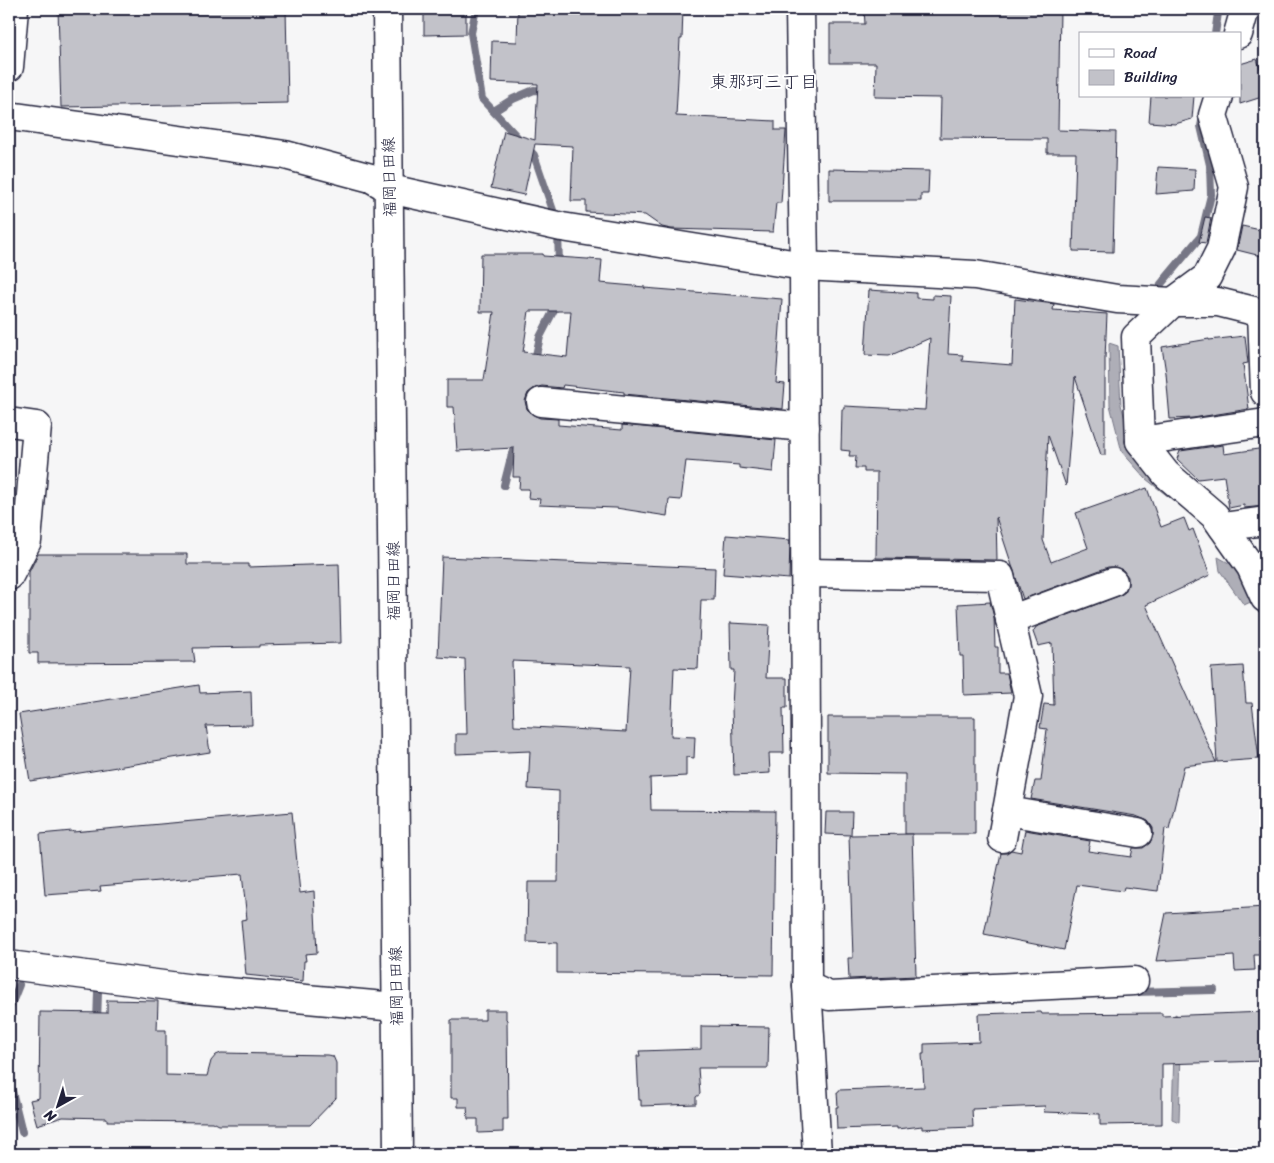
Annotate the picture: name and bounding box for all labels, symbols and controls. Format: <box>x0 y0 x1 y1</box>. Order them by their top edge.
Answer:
legend <box>1079 32 1242 98</box>
text: Road <box>1124 40 1157 66</box>
text: Building <box>1124 64 1178 90</box>
district label: 東那珂三丁目 <box>710 66 818 98</box>
street label: 福岡日田線 <box>374 137 404 217</box>
street label: 福岡日田線 <box>379 541 408 621</box>
street label: 福岡日田線 <box>381 946 411 1026</box>
north arrow <box>32 1080 82 1130</box>
text: N <box>38 1103 63 1129</box>

